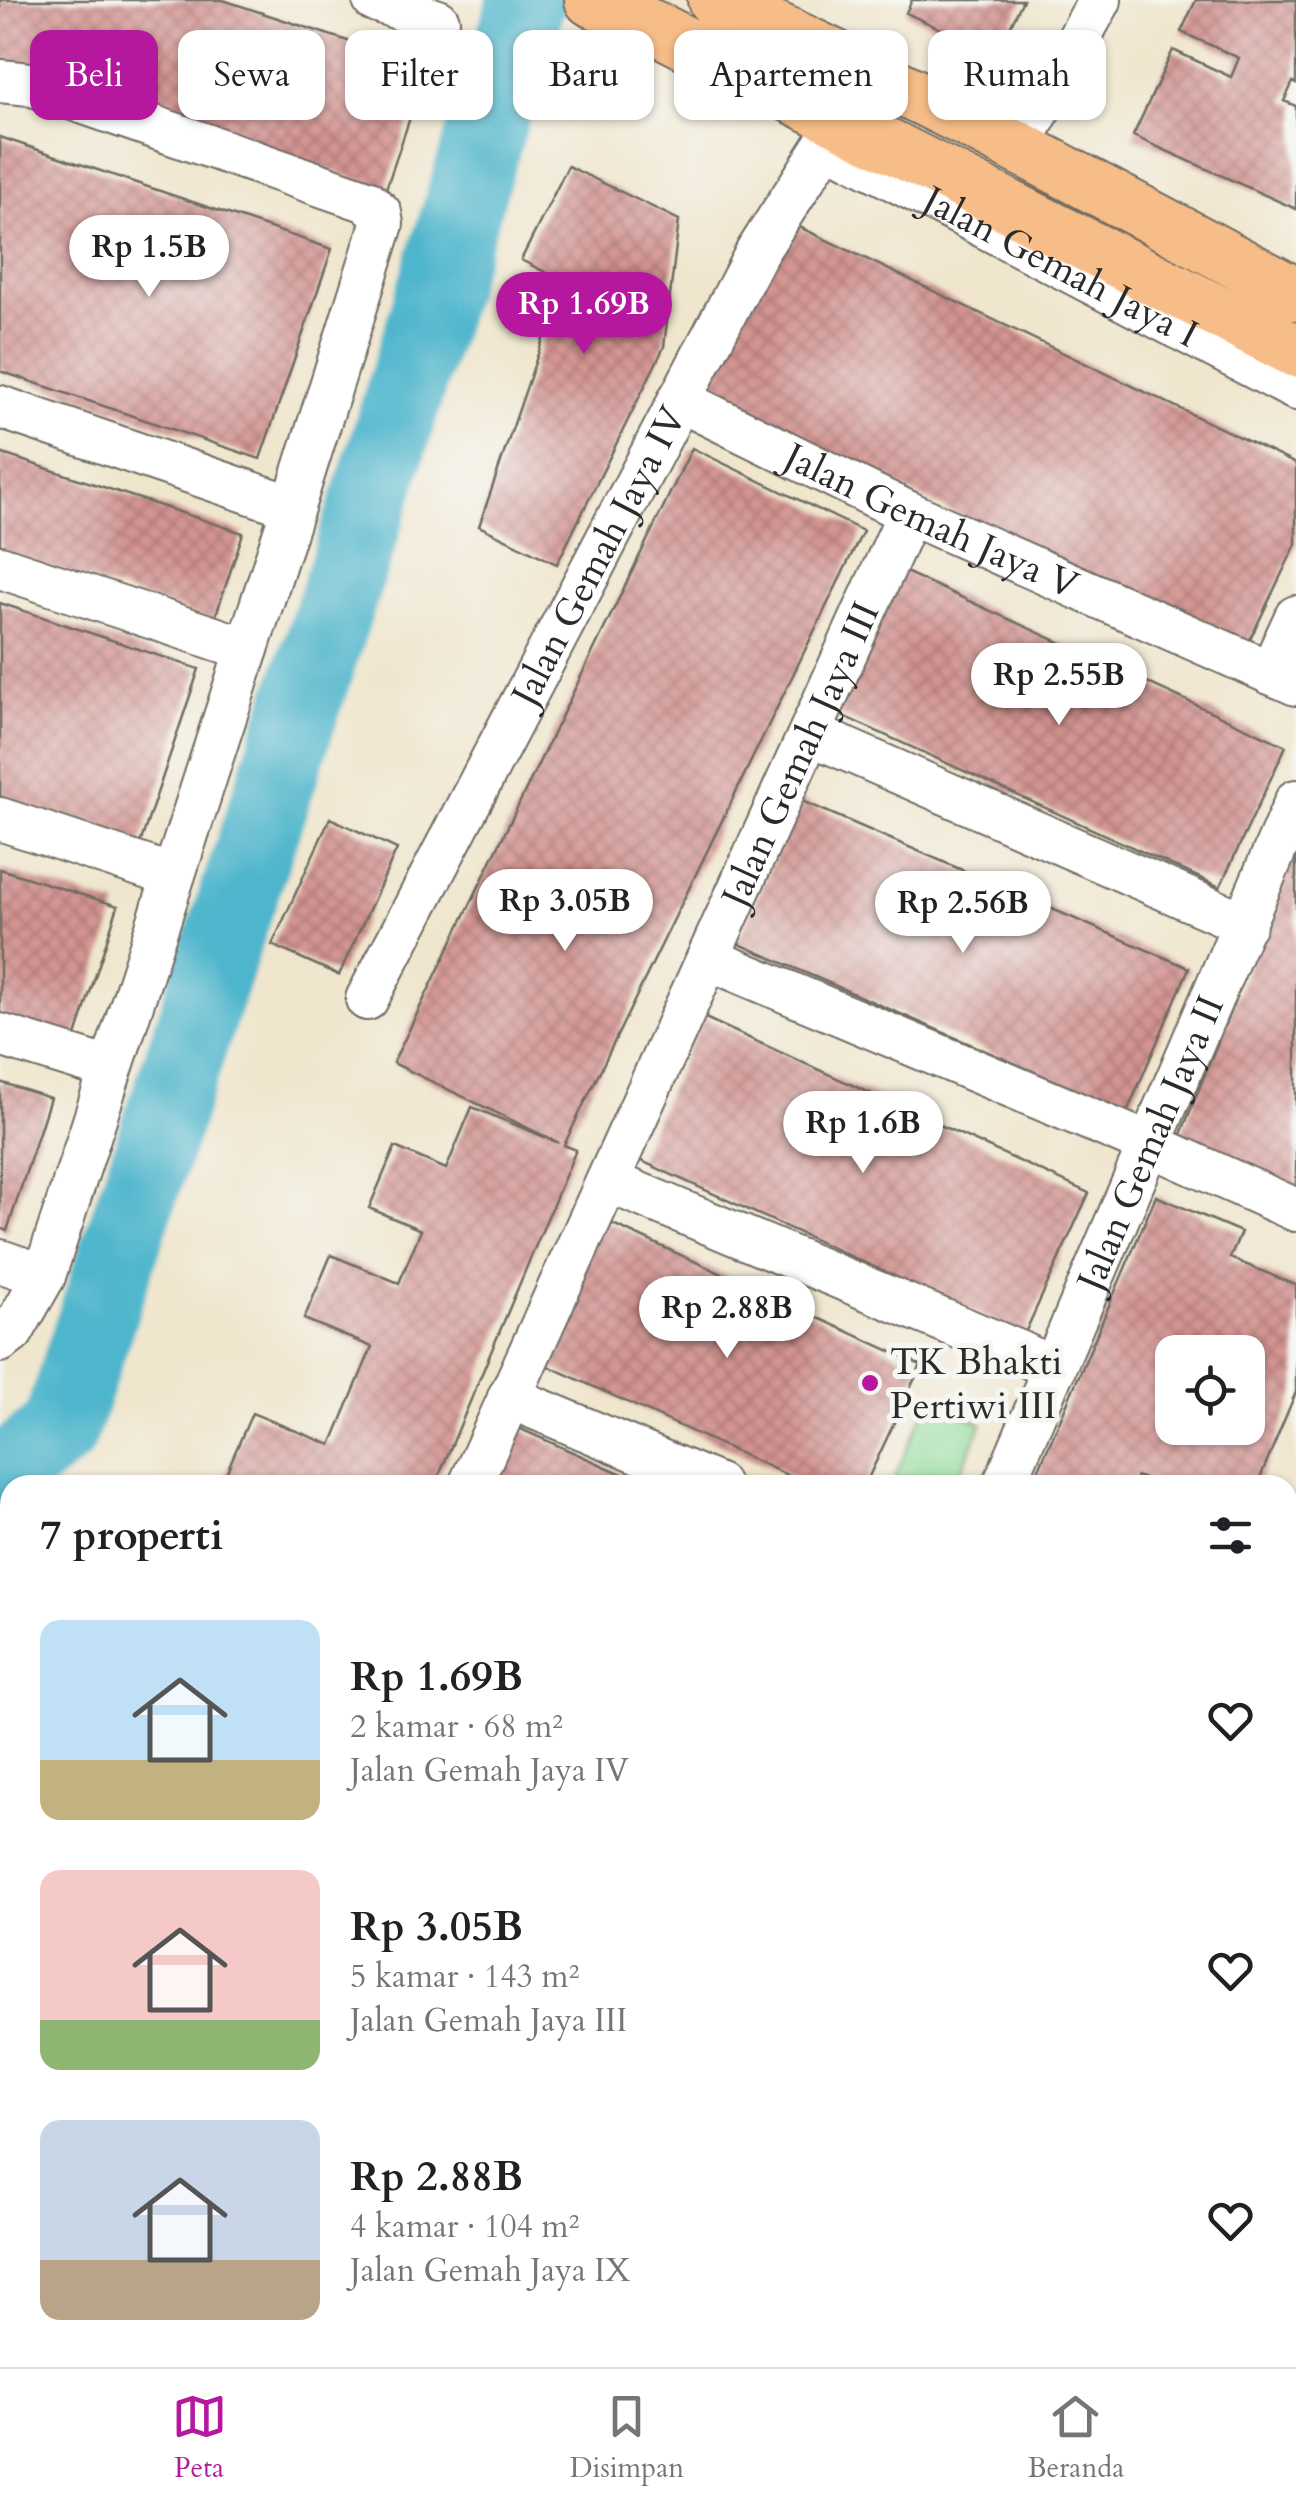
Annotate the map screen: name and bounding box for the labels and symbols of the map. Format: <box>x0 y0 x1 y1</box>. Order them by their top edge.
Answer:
street label: Jalan Gemah Jaya I <box>910 172 1207 361</box>
pin: Rp 1.5B <box>57 215 241 300</box>
pin: Rp 1.69B <box>481 272 687 357</box>
street label: Jalan Gemah Jaya IV <box>497 397 699 719</box>
street label: Jalan Gemah Jaya V <box>771 429 1086 612</box>
street label: Jalan Gemah Jaya III <box>708 594 892 920</box>
pin: Rp 2.55B <box>956 643 1162 728</box>
pin: Rp 3.05B <box>462 869 668 954</box>
pin: Rp 2.56B <box>860 871 1066 956</box>
street label: Jalan Gemah Jaya II <box>1063 988 1237 1303</box>
pin: Rp 1.6B <box>771 1091 955 1176</box>
pin: Rp 2.88B <box>624 1276 830 1361</box>
place label: TK Bhakti Pertiwi III <box>890 1336 1062 1432</box>
marker: TK Bhakti Pertiwi III <box>859 1372 881 1394</box>

